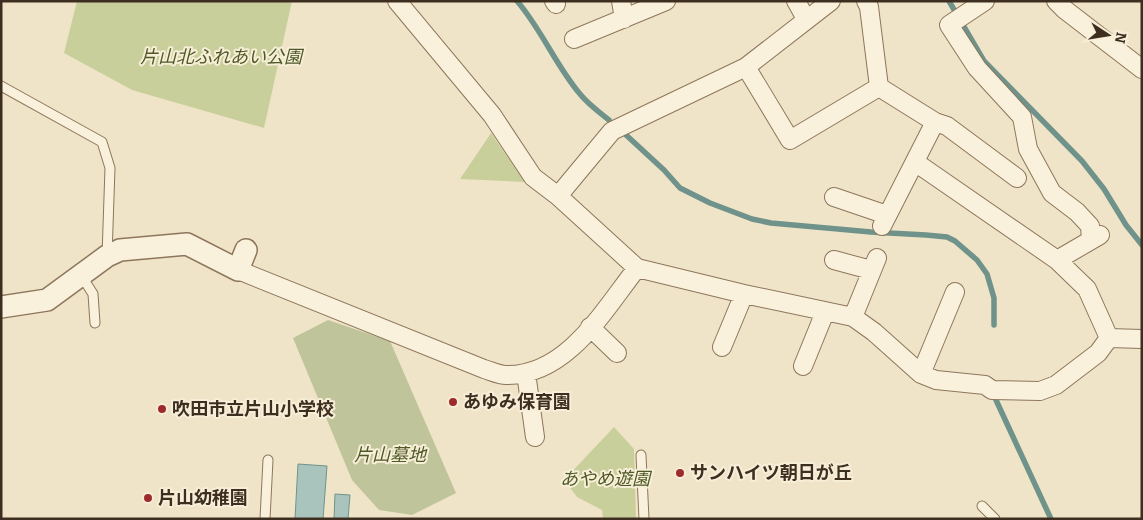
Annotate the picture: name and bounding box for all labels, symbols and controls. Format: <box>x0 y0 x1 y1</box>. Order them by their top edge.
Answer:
north arrow <box>1083 10 1133 60</box>
text: N <box>1111 31 1130 45</box>
park label: 片山北ふれあい公園 <box>140 46 305 68</box>
place label: あゆみ保育園 <box>463 391 571 413</box>
marker: あゆみ保育園 <box>447 396 459 408</box>
place label: 吹田市立片山小学校 <box>172 398 334 420</box>
marker: 吹田市立片山小学校 <box>156 403 168 415</box>
park label: 片山墓地 <box>354 444 428 466</box>
place label: サンハイツ朝日が丘 <box>690 462 852 484</box>
marker: サンハイツ朝日が丘 <box>674 467 686 479</box>
park label: あやめ遊園 <box>560 468 653 490</box>
place label: 片山幼稚園 <box>158 487 248 509</box>
marker: 片山幼稚園 <box>142 492 154 504</box>

